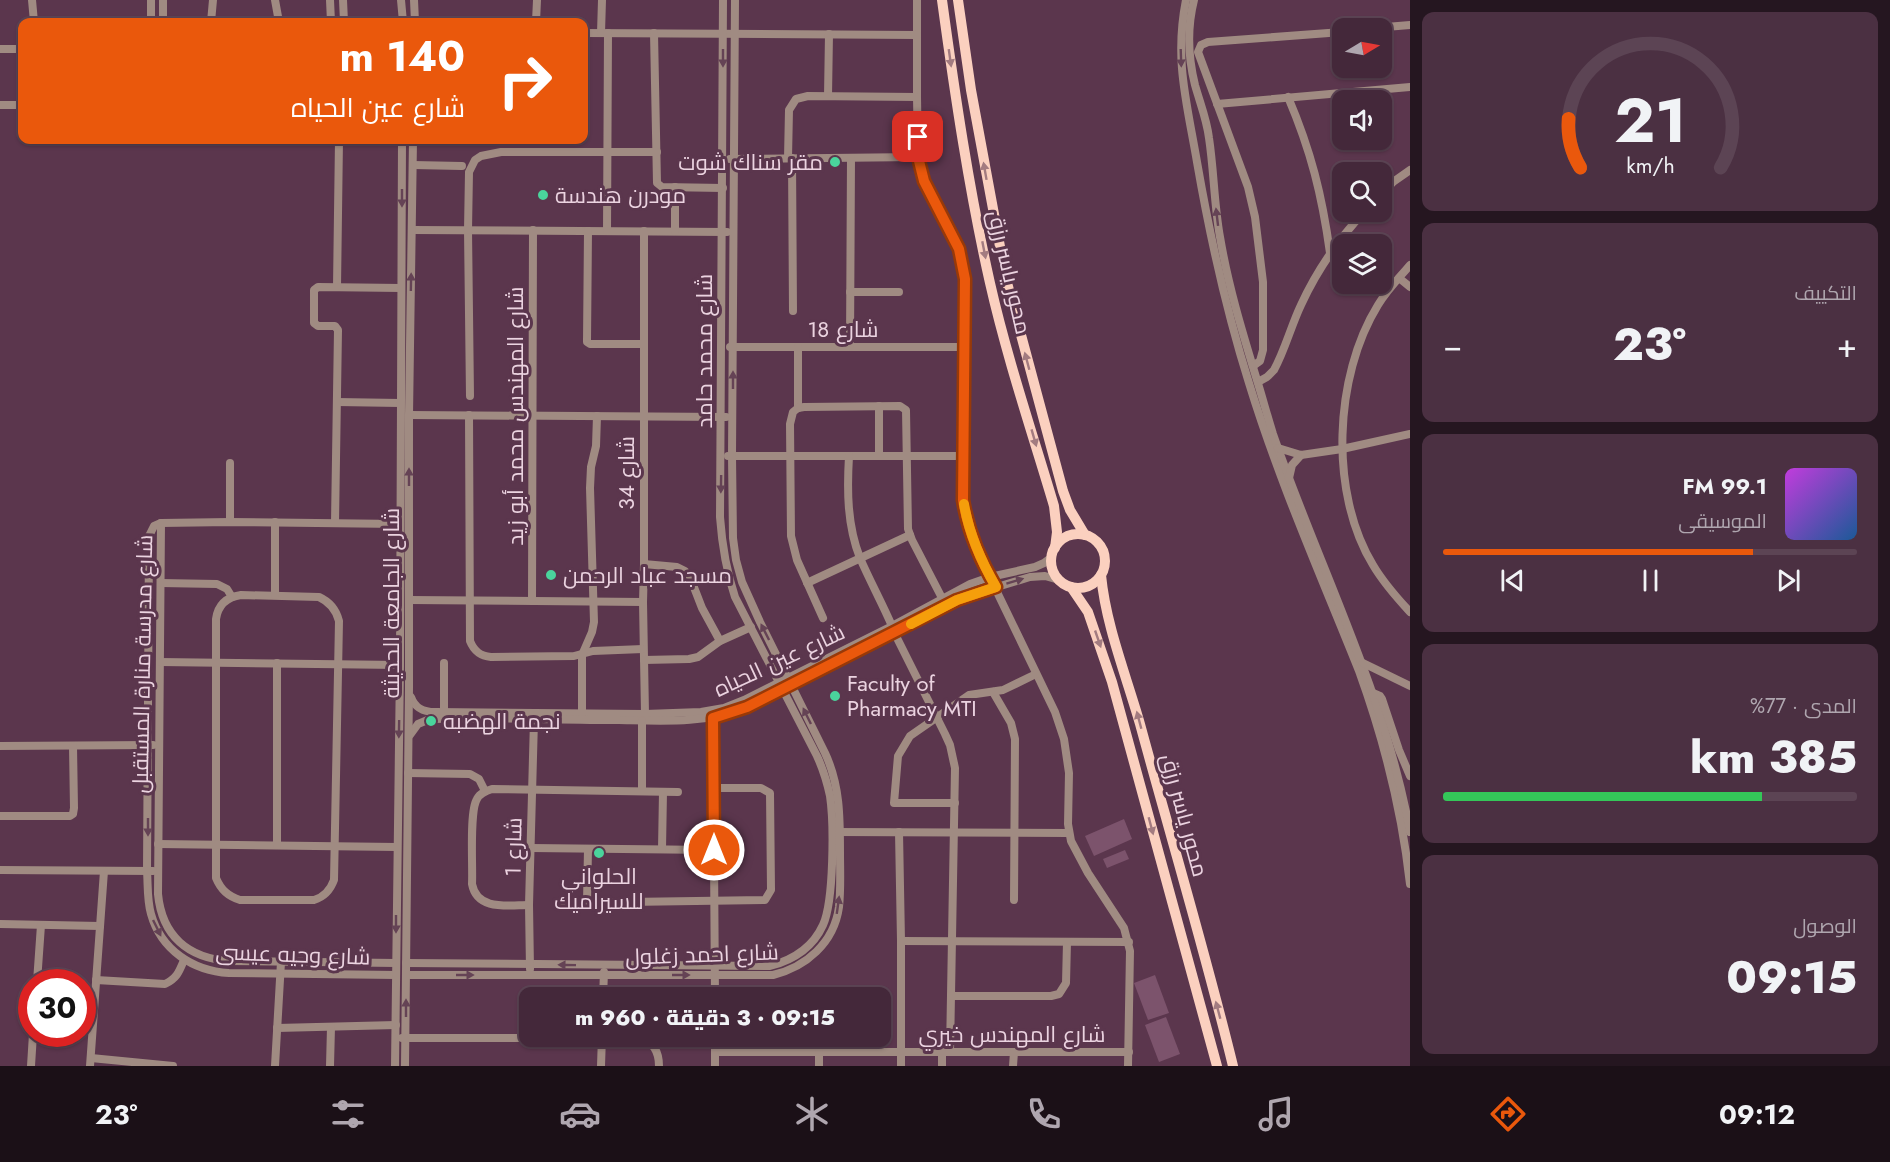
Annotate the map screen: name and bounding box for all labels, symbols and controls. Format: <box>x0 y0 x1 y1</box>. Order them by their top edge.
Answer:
north arrow <box>1332 18 1392 78</box>
map controls <box>1332 18 1392 294</box>
text: 140 m <box>339 26 465 87</box>
icon: right <box>486 42 564 120</box>
one-way arrow <box>718 49 728 68</box>
one-way arrow <box>946 49 955 68</box>
one-way arrow <box>1176 49 1186 68</box>
text: 21 <box>1614 76 1686 166</box>
text: شارع عين الحياه <box>291 88 465 127</box>
button: sound <box>1332 90 1392 150</box>
pin <box>892 111 943 162</box>
icon: arrive <box>901 120 934 153</box>
place label: مقر سناك شوت <box>678 146 823 178</box>
text: km/h <box>1626 151 1674 182</box>
marker: مقر سناك شوت <box>828 155 842 169</box>
one-way arrow <box>981 161 990 180</box>
button: search <box>1332 162 1392 222</box>
place label: مودرن هندسة <box>555 179 686 211</box>
one-way arrow <box>397 188 406 207</box>
marker: مودرن هندسة <box>536 188 550 202</box>
street label: محور ياسر رزق <box>980 207 1040 337</box>
one-way arrow <box>1212 207 1222 226</box>
button: layers <box>1332 234 1392 294</box>
one-way arrow <box>979 241 988 260</box>
one-way arrow <box>406 272 416 291</box>
street label: شارع محمد حامد <box>688 274 720 428</box>
text: التكييف <box>1794 279 1857 308</box>
street label: شارع المهندس محمد أبو زيد <box>499 287 531 545</box>
text: 23° <box>1613 312 1686 377</box>
street label: شارع 18 <box>807 313 879 345</box>
text: − <box>1443 322 1462 369</box>
text: + <box>1837 322 1857 369</box>
one-way arrow <box>1022 352 1031 370</box>
one-way arrow <box>728 371 738 390</box>
one-way arrow <box>1030 429 1039 447</box>
street label: شارع 34 <box>610 436 642 510</box>
one-way arrow <box>404 467 414 486</box>
text: 99.1 FM <box>1682 470 1767 502</box>
one-way arrow <box>716 475 726 494</box>
text: الموسيقى <box>1678 507 1767 536</box>
street label: شارع الجامعة الحديثة <box>375 508 407 698</box>
street label: شارع مدرسة منارة المستقبل <box>124 534 160 794</box>
place label: مسجد عباد الرحمن <box>563 559 732 591</box>
icon: previous <box>1496 564 1529 597</box>
icon: pause <box>1634 564 1667 597</box>
icon: next <box>1772 564 1805 597</box>
marker: مسجد عباد الرحمن <box>544 568 558 582</box>
one-way arrow <box>1006 576 1024 585</box>
street label: شارع عين الحياه <box>708 616 850 704</box>
one-way arrow <box>760 624 770 641</box>
one-way arrow <box>1093 630 1103 648</box>
place label: Faculty of Pharmacy MTI <box>847 667 977 724</box>
marker: Faculty of Pharmacy MTI <box>828 689 842 703</box>
text: المدى · 77% <box>1750 692 1857 721</box>
place label: نجمة الهضبه <box>443 705 561 737</box>
one-way arrow <box>802 708 812 725</box>
one-way arrow <box>1134 711 1143 729</box>
marker: نجمة الهضبه <box>424 714 438 728</box>
one-way arrow <box>394 719 404 738</box>
text: 385 km <box>1690 725 1857 790</box>
street label: محور ياسر رزق <box>1153 750 1217 880</box>
one-way arrow <box>143 817 153 836</box>
street label: شارع 1 <box>496 817 530 877</box>
one-way arrow <box>1147 817 1157 835</box>
position arrow <box>682 818 746 882</box>
marker: الحلواني للسيراميك <box>592 846 606 860</box>
place label: الحلواني للسيراميك <box>554 860 644 917</box>
one-way arrow <box>834 895 843 914</box>
text: الوصول <box>1793 912 1857 941</box>
one-way arrow <box>392 914 401 933</box>
one-way arrow <box>152 919 162 937</box>
street label: شارع وجيه عيسى <box>215 935 371 973</box>
street label: شارع احمد زغلول <box>625 935 779 973</box>
text: 09:15 <box>1726 945 1857 1010</box>
one-way arrow <box>557 960 576 970</box>
speed limit sign: 30 <box>18 969 96 1047</box>
one-way arrow <box>455 970 474 980</box>
one-way arrow <box>671 970 690 980</box>
one-way arrow <box>401 998 411 1017</box>
one-way arrow <box>1213 1000 1223 1019</box>
text: 09:15 · 3 دقيقة · 960 m <box>575 1001 835 1033</box>
street label: شارع المهندس خيري <box>918 1018 1106 1051</box>
icon: filters <box>327 1093 369 1135</box>
icon: car <box>559 1093 601 1135</box>
icon: climate <box>791 1093 833 1135</box>
icon: phone <box>1023 1093 1065 1135</box>
icon: music <box>1255 1093 1297 1135</box>
icon: directions <box>1487 1093 1529 1135</box>
text: 23° <box>95 1095 138 1134</box>
text: 09:12 <box>1719 1095 1795 1134</box>

